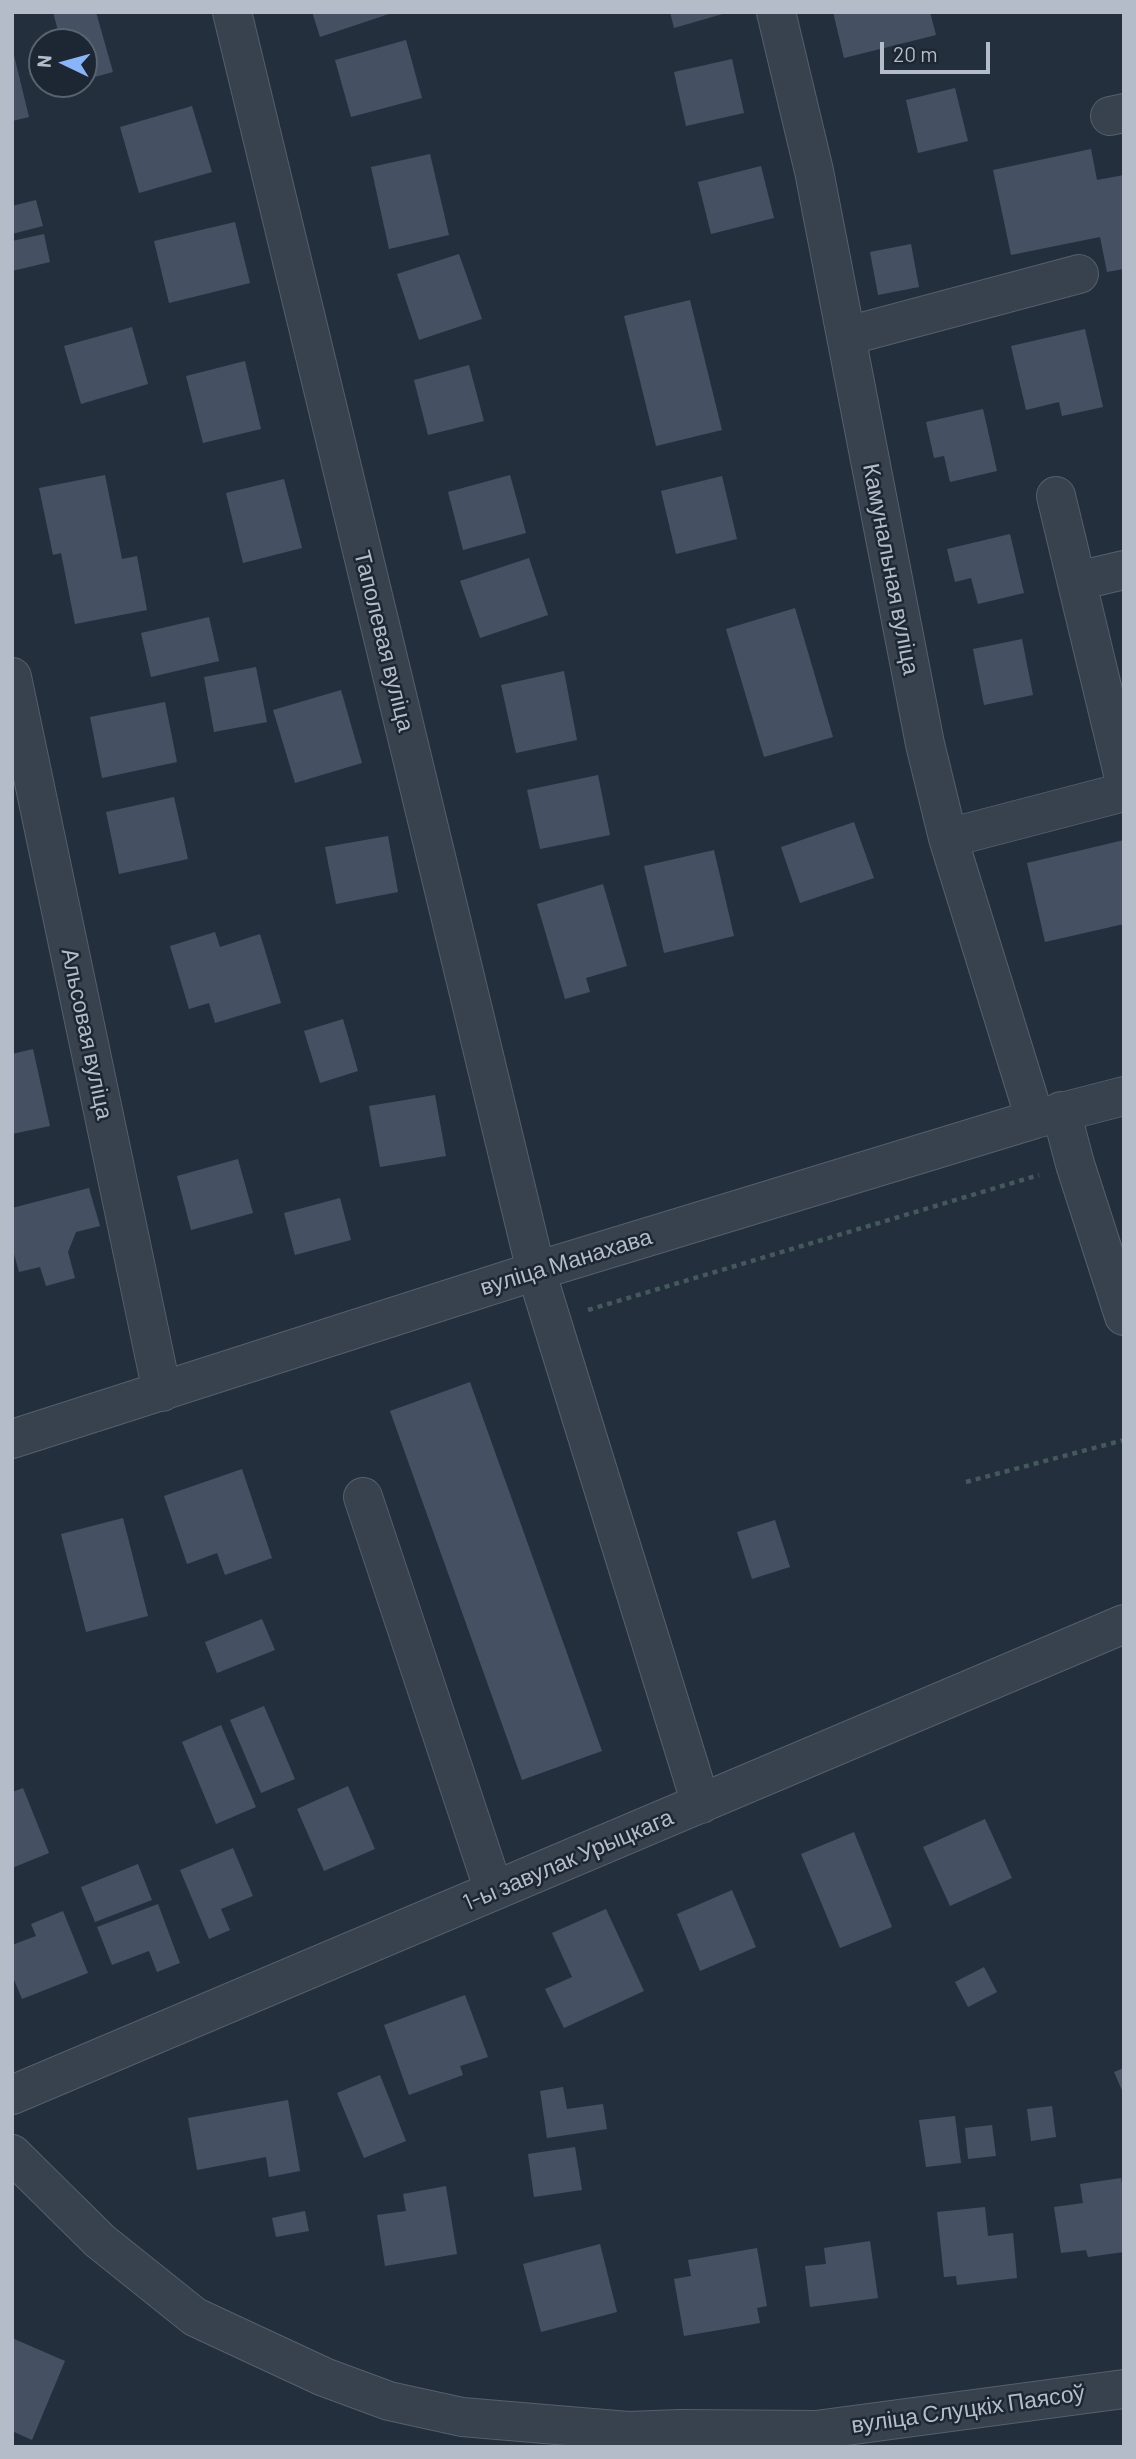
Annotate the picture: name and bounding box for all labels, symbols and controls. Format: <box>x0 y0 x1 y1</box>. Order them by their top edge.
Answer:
north arrow <box>28 28 98 98</box>
scale bar <box>884 28 994 72</box>
text: 20 m <box>893 41 938 66</box>
text: N <box>32 54 56 69</box>
street label: Камунальная вуліца <box>857 461 925 677</box>
street label: Таполевая вуліца <box>348 548 420 734</box>
street label: Альсовая вуліца <box>55 946 119 1122</box>
street label: вуліца Манахава <box>477 1223 655 1301</box>
street label: 1-ы завулак Урыцкага <box>459 1803 677 1917</box>
street label: вуліца Слуцкіх Паясоў <box>849 2379 1087 2439</box>

